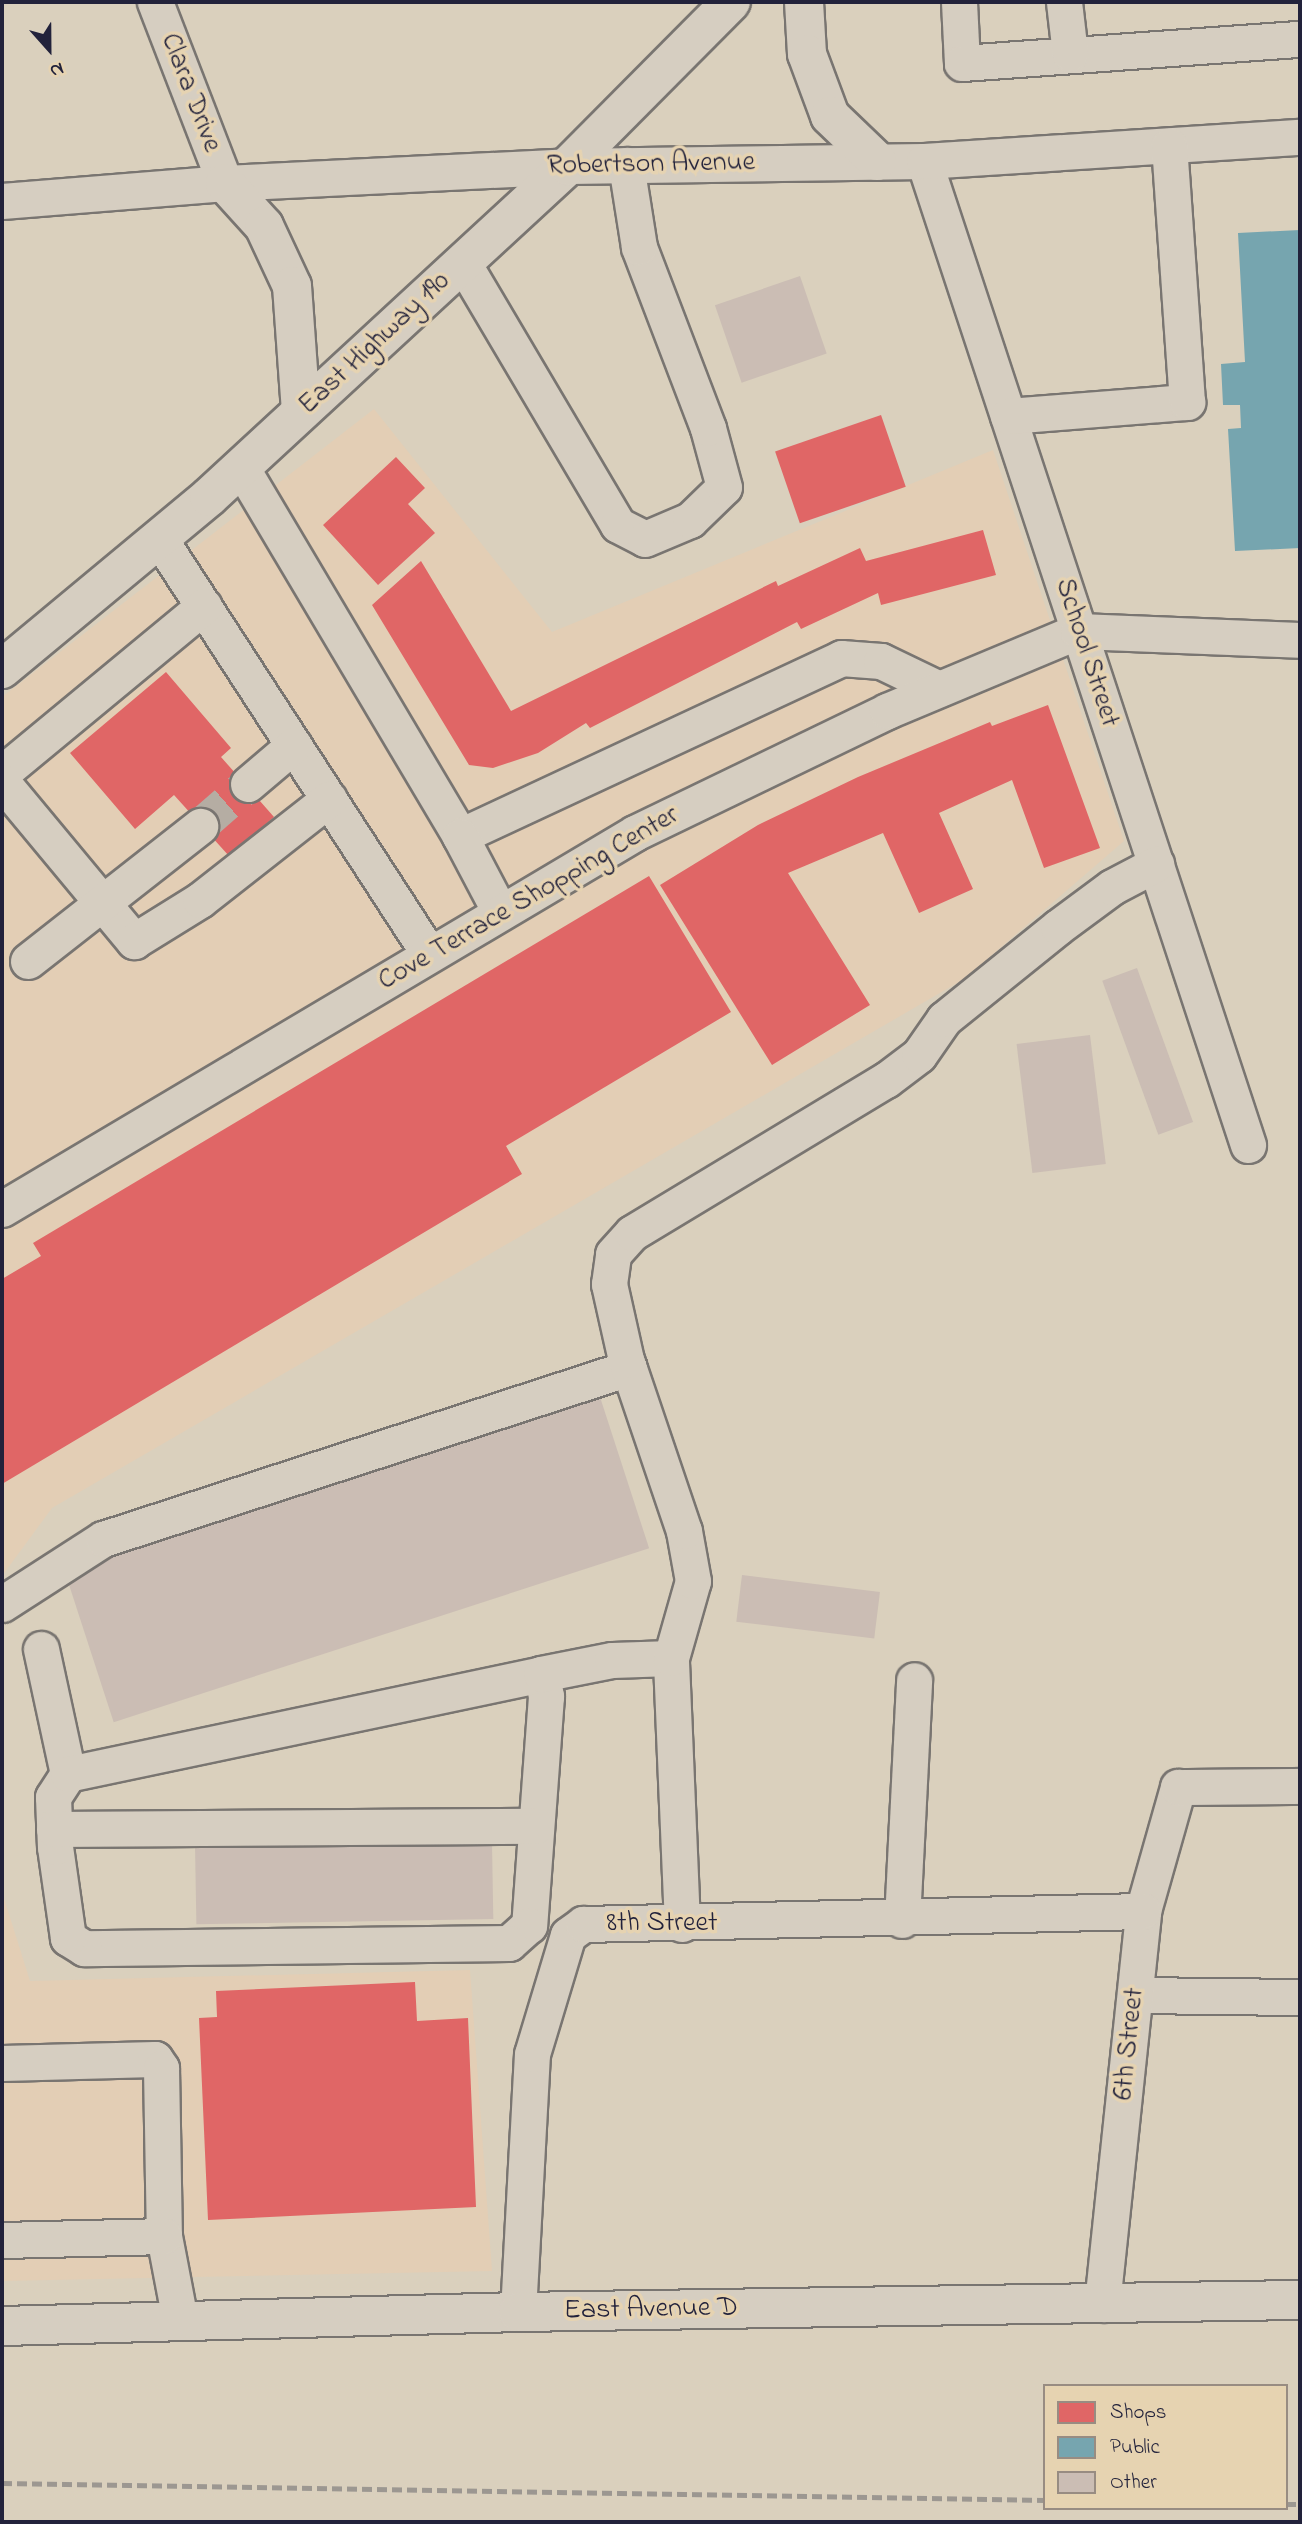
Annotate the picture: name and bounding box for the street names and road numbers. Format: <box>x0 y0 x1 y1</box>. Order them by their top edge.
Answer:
street label: Clara Drive <box>152 29 228 157</box>
street label: Robertson Avenue <box>547 146 755 184</box>
street label: East Highway 190 <box>292 265 458 423</box>
street label: School Street <box>1046 574 1126 732</box>
street label: Cove Terrace Shopping Center <box>373 799 685 999</box>
street label: 8th Street <box>607 1907 717 1941</box>
street label: 6th Street <box>1107 1986 1153 2102</box>
street label: East Avenue D <box>564 2292 738 2328</box>

